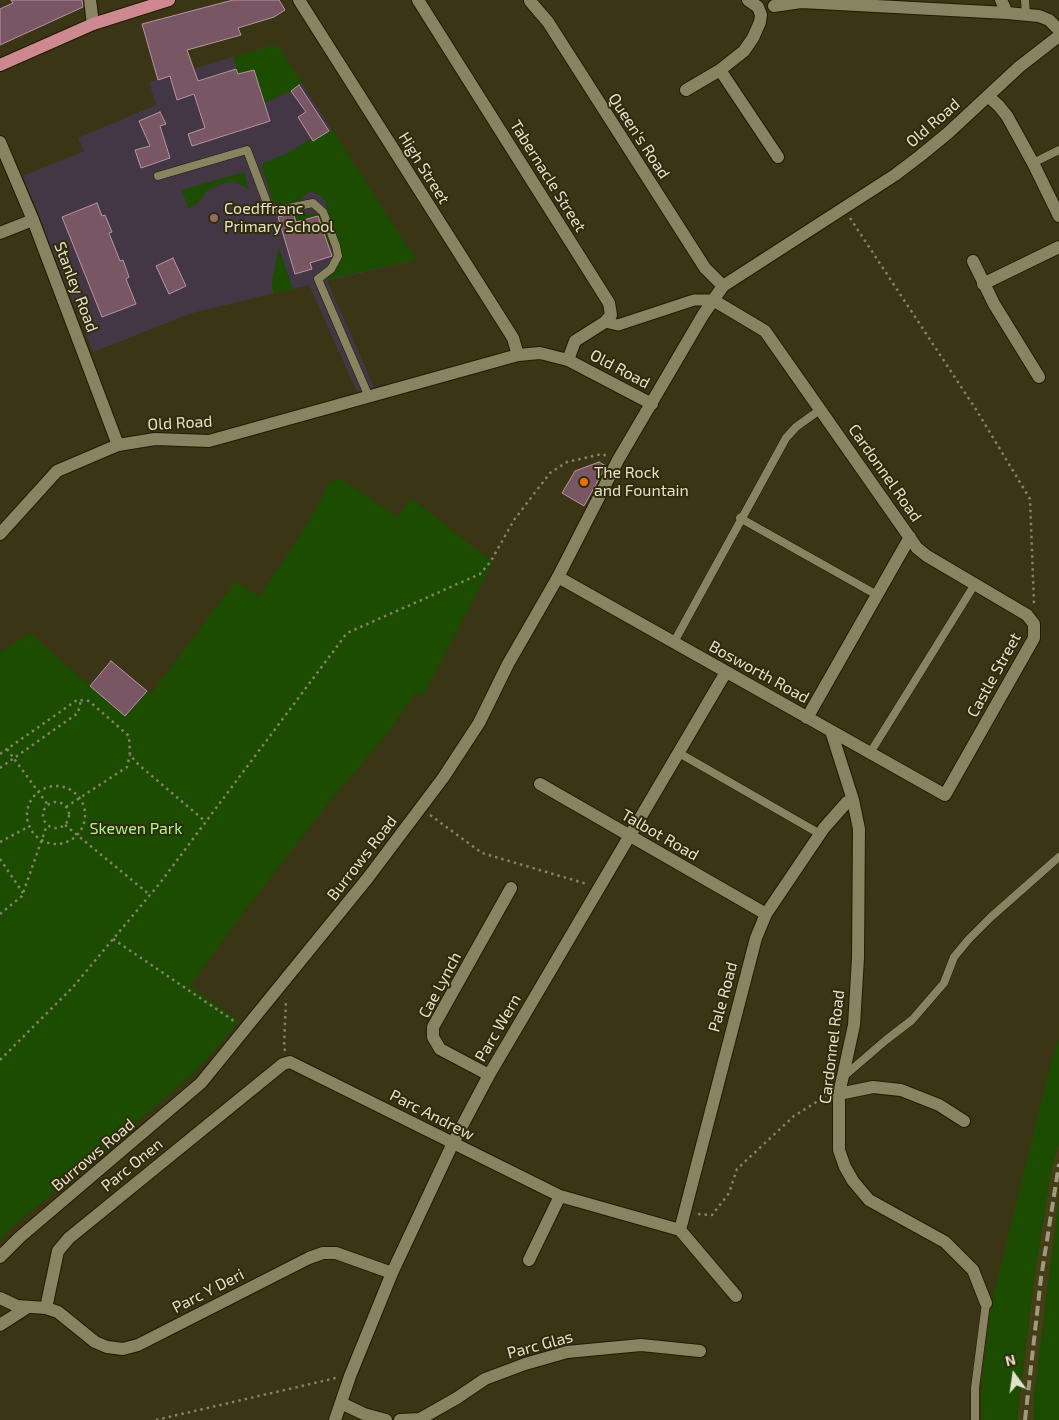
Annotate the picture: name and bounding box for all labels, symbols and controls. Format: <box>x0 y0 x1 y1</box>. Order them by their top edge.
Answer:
street label: Queen's Road <box>604 90 674 182</box>
street label: Old Road <box>902 94 964 152</box>
street label: Tabernacle Street <box>506 117 590 235</box>
street label: High Street <box>394 129 454 207</box>
place label: Coedffranc Primary School <box>224 199 334 237</box>
marker: Coedffranc Primary School <box>208 212 220 224</box>
street label: Stanley Road <box>50 239 102 335</box>
street label: Old Road <box>587 345 653 393</box>
street label: Old Road <box>147 412 213 434</box>
street label: Cardonnel Road <box>844 420 926 526</box>
place label: The Rock and Fountain <box>594 463 689 501</box>
marker: The Rock and Fountain <box>578 476 590 488</box>
street label: Castle Street <box>963 629 1025 721</box>
street label: Bosworth Road <box>706 637 812 707</box>
street label: Talbot Road <box>618 805 702 865</box>
street label: Burrows Road <box>323 812 401 904</box>
park label: Skewen Park <box>90 819 182 839</box>
street label: Cae Lynch <box>415 949 465 1021</box>
street label: Pale Road <box>704 960 742 1034</box>
street label: Cardonnel Road <box>815 989 849 1105</box>
street label: Parc Wern <box>471 991 525 1065</box>
street label: Parc Andrew <box>387 1086 477 1144</box>
street label: Burrows Road <box>48 1115 138 1195</box>
street label: Parc Onen <box>97 1134 167 1196</box>
street label: Parc Y Deri <box>169 1265 247 1317</box>
street label: Parc Glas <box>505 1327 575 1363</box>
north arrow <box>989 1350 1039 1400</box>
text: N <box>1003 1350 1017 1369</box>

